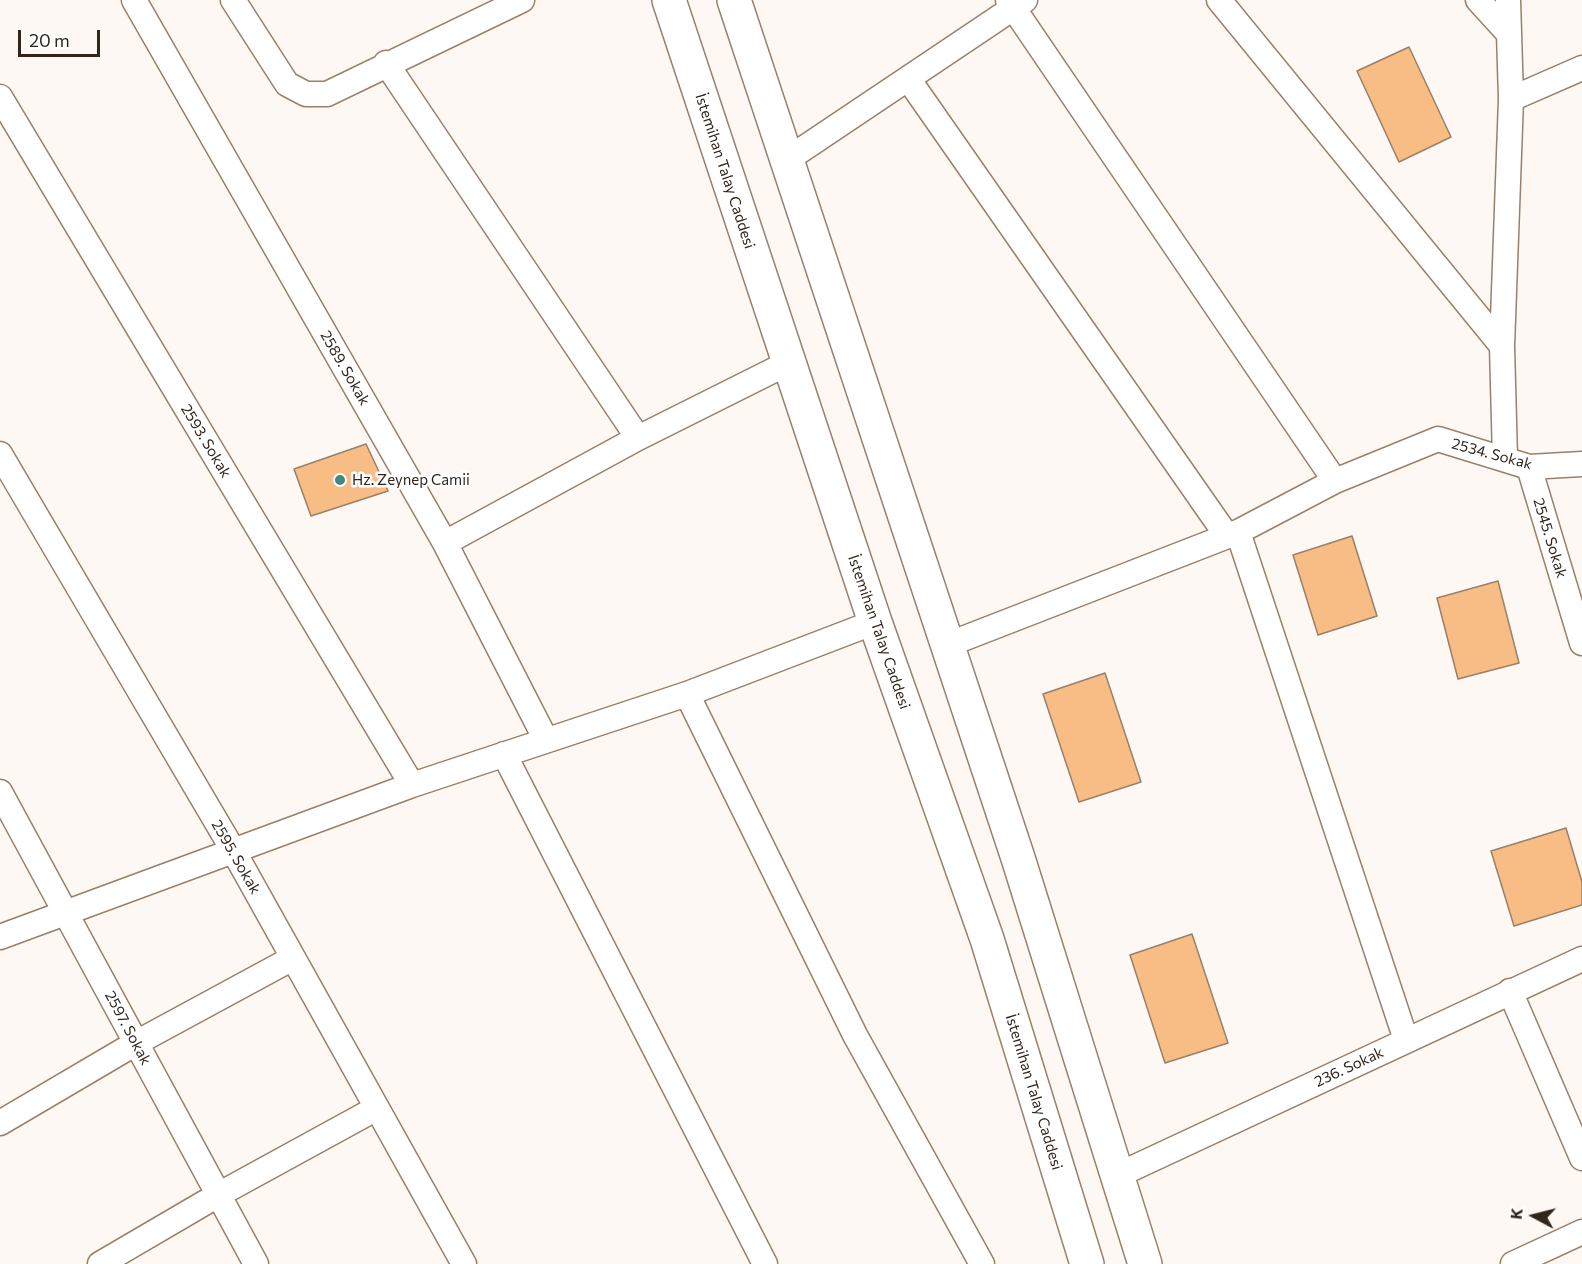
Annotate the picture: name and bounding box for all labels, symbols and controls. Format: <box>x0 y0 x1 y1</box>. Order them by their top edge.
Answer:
scale bar <box>21 18 104 56</box>
text: 20 m <box>29 29 70 51</box>
street label: İstemihan Talay Caddesi <box>691 91 759 251</box>
street label: 2589. Sokak <box>316 327 374 409</box>
street label: 2593. Sokak <box>177 401 235 481</box>
street label: 2534. Sokak <box>1450 435 1534 473</box>
place label: Hz. Zeynep Camii <box>352 471 470 489</box>
marker: Hz. Zeynep Camii <box>333 473 347 487</box>
street label: 2545. Sokak <box>1529 496 1571 580</box>
street label: İstemihan Talay Caddesi <box>844 552 914 712</box>
street label: 2595. Sokak <box>208 817 264 897</box>
street label: 2597. Sokak <box>101 988 155 1068</box>
street label: İstemihan Talay Caddesi <box>1002 1012 1066 1172</box>
street label: 236. Sokak <box>1312 1043 1386 1091</box>
north arrow <box>1504 1186 1564 1246</box>
text: K <box>1506 1207 1526 1220</box>

